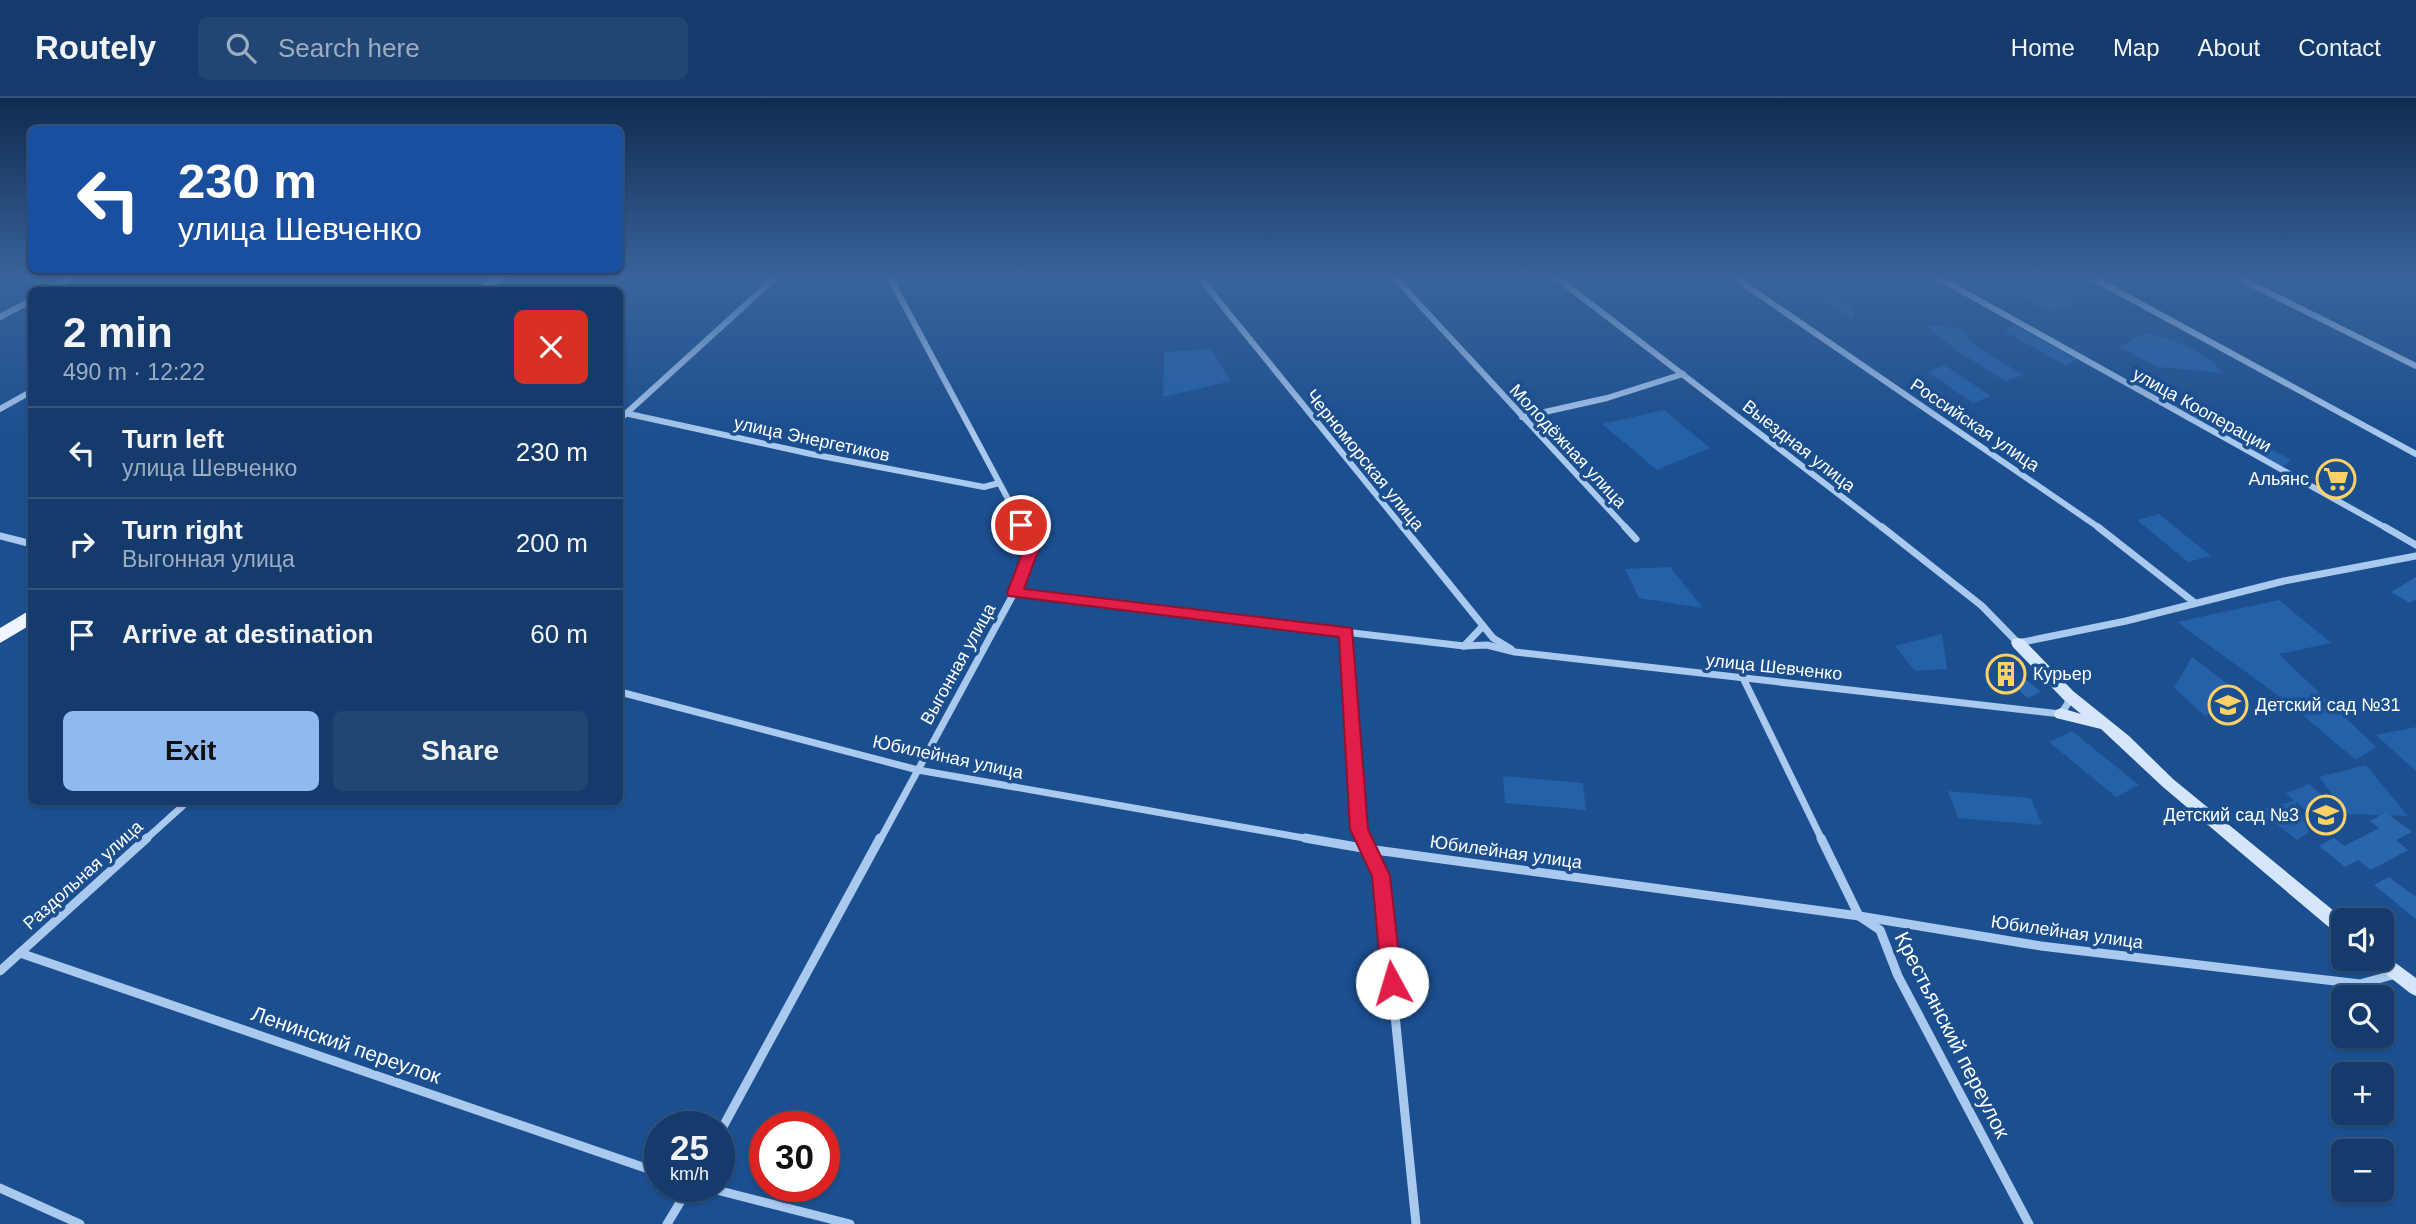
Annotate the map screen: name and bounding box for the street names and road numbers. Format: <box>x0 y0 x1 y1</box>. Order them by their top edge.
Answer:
street label: улица Кооперации <box>2129 364 2275 456</box>
street label: Российская улица <box>1907 375 2044 476</box>
street label: Молодёжная улица <box>1505 380 1631 513</box>
street label: Черноморская улица <box>1302 385 1429 535</box>
street label: Выездная улица <box>1739 396 1860 497</box>
street label: улица Энергетиков <box>732 413 892 465</box>
street label: Выгонная улица <box>916 599 1000 728</box>
street label: улица Шевченко <box>1705 650 1843 684</box>
street label: Юбилейная улица <box>871 731 1026 783</box>
street label: Раздольная улица <box>19 816 147 934</box>
street label: Юбилейная улица <box>1429 831 1584 873</box>
street label: Юбилейная улица <box>1990 911 2145 953</box>
street label: Крестьянский переулок <box>1890 928 2015 1142</box>
street label: Ленинский переулок <box>248 1001 445 1088</box>

